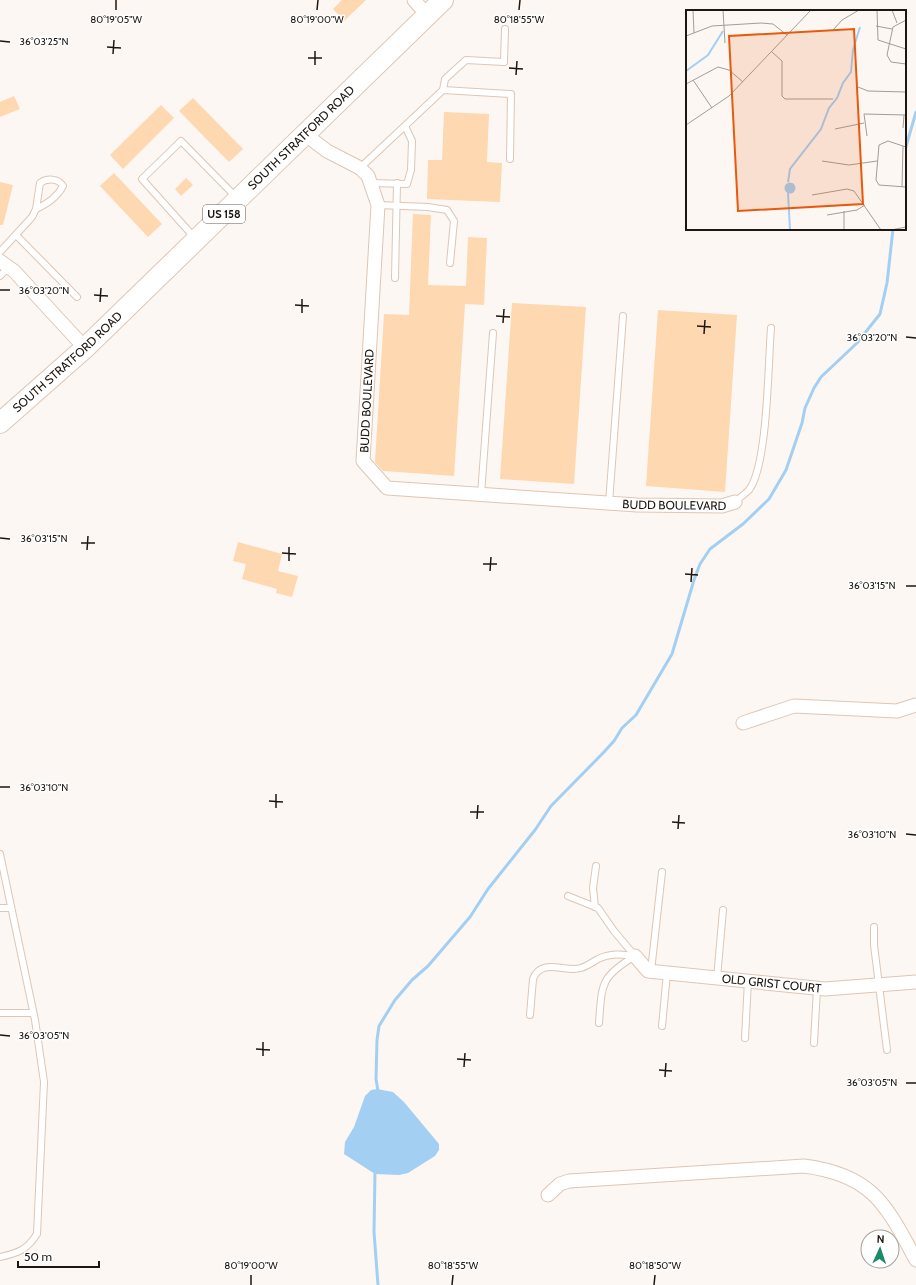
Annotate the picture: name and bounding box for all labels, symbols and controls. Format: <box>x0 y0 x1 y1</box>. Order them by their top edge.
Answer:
inset map <box>686 10 906 230</box>
text: 80°19'05"W <box>90 13 142 26</box>
text: 80°19'00"W <box>290 13 344 26</box>
text: 80°18'55"W <box>494 13 545 26</box>
text: 36°03'25"N <box>20 35 68 48</box>
street label: SOUTH STRATFORD ROAD <box>244 82 358 193</box>
road number: US 158 <box>203 205 245 223</box>
text: 36°03'20"N <box>19 284 69 297</box>
street label: SOUTH STRATFORD ROAD <box>9 308 125 415</box>
text: 36°03'20"N <box>847 331 897 344</box>
street label: BUDD BOULEVARD <box>356 348 377 453</box>
street label: BUDD BOULEVARD <box>622 496 727 513</box>
text: 36°03'15"N <box>21 532 67 545</box>
text: 36°03'15"N <box>849 579 895 592</box>
text: 36°03'10"N <box>20 781 68 794</box>
text: 36°03'10"N <box>848 828 896 841</box>
street label: OLD GRIST COURT <box>721 971 823 996</box>
text: 36°03'05"N <box>19 1029 69 1042</box>
text: 36°03'05"N <box>847 1076 897 1089</box>
north arrow <box>860 1229 900 1269</box>
text: N <box>876 1232 885 1246</box>
scale bar <box>18 1243 99 1269</box>
text: 50 m <box>24 1249 52 1264</box>
text: 80°19'00"W <box>224 1259 278 1272</box>
text: 80°18'55"W <box>428 1259 479 1272</box>
text: 80°18'50"W <box>629 1259 682 1272</box>

